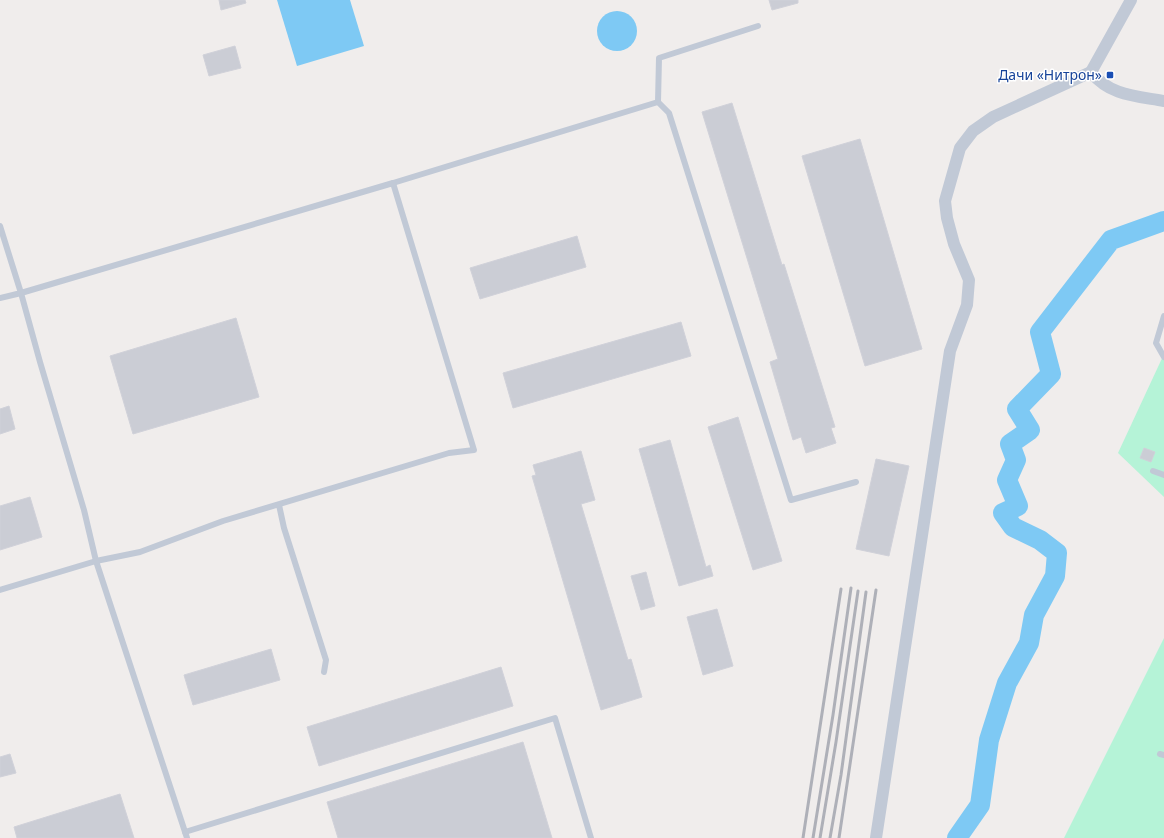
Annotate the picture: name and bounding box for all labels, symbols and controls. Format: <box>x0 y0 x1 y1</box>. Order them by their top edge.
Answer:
place label: Дачи «Нитрон» <box>998 65 1102 84</box>
marker: Дачи «Нитрон» <box>1105 70 1115 80</box>

